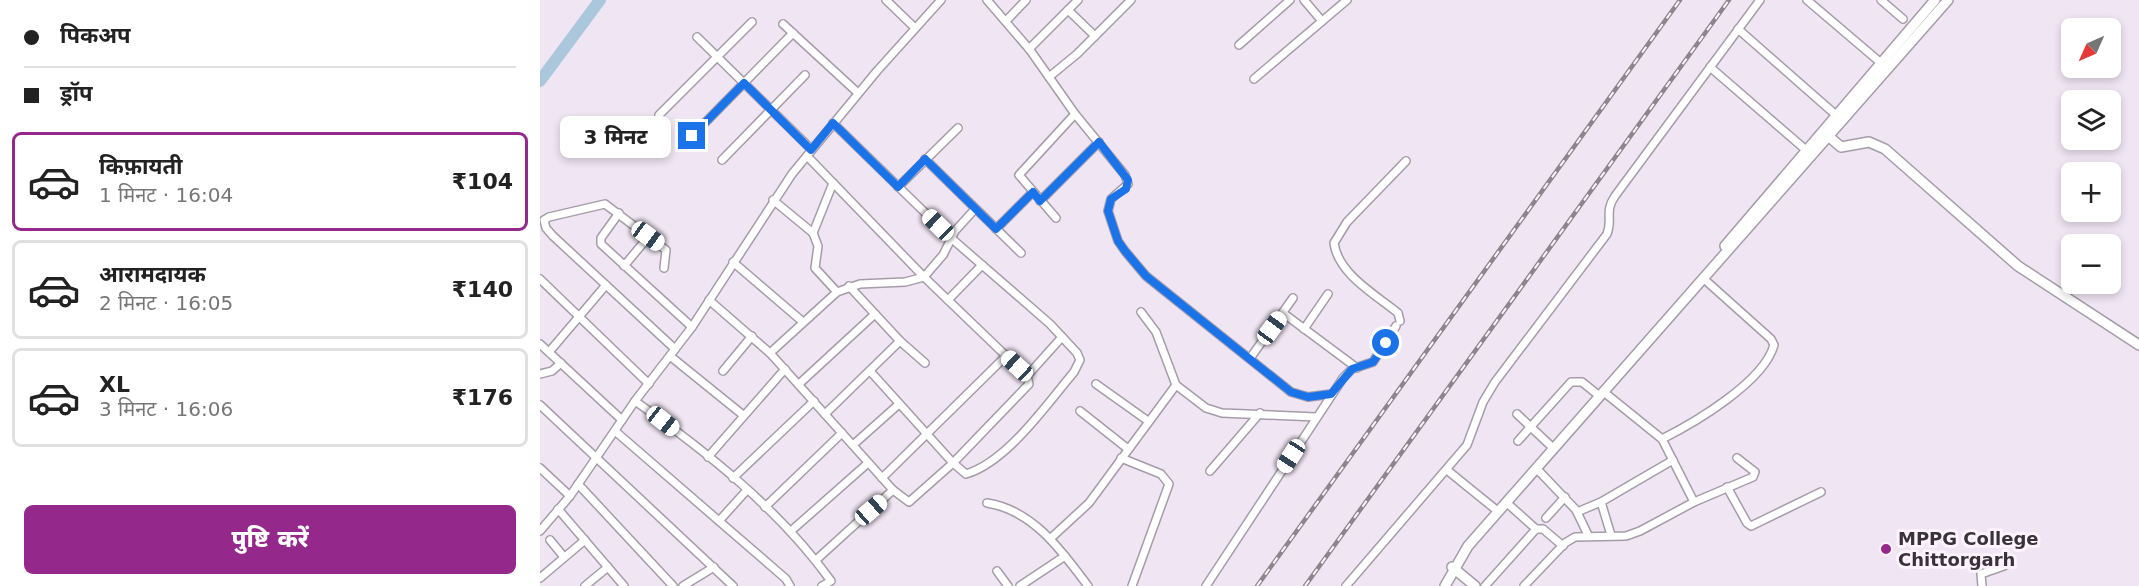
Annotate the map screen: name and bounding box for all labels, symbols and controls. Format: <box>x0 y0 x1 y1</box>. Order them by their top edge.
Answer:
north arrow <box>2061 18 2121 78</box>
map controls <box>2061 18 2121 294</box>
text: पिकअप <box>60 23 131 48</box>
text: ड्रॉप <box>60 81 93 106</box>
button: layers <box>2061 90 2121 150</box>
callout: 3 मिनट <box>560 115 671 157</box>
route end <box>678 122 705 149</box>
text: 3 मिनट <box>584 125 647 149</box>
text: किफ़ायती <box>99 154 183 179</box>
icon: car <box>27 155 81 209</box>
button: + <box>2061 162 2121 222</box>
text: ₹104 <box>452 169 513 194</box>
text: 1 मिनट · 16:04 <box>99 183 233 207</box>
car <box>919 206 957 244</box>
car <box>628 218 668 254</box>
button: − <box>2061 234 2121 294</box>
text: आरामदायक <box>99 262 206 287</box>
icon: car <box>27 263 81 317</box>
text: ₹140 <box>452 277 513 302</box>
text: 2 मिनट · 16:05 <box>99 291 233 315</box>
car <box>1254 308 1290 348</box>
route start <box>1372 329 1399 356</box>
car <box>998 347 1036 385</box>
icon: car <box>27 371 81 425</box>
text: XL <box>99 372 130 397</box>
text: ₹176 <box>452 385 513 410</box>
text: 3 मिनट · 16:06 <box>99 397 233 421</box>
car <box>643 403 683 439</box>
car <box>1274 436 1308 476</box>
car <box>852 491 890 529</box>
button: पुष्टि करें <box>24 505 516 574</box>
place label: MPPG College Chittorgarh <box>1898 528 2039 570</box>
marker: MPPG College Chittorgarh <box>1879 542 1893 556</box>

